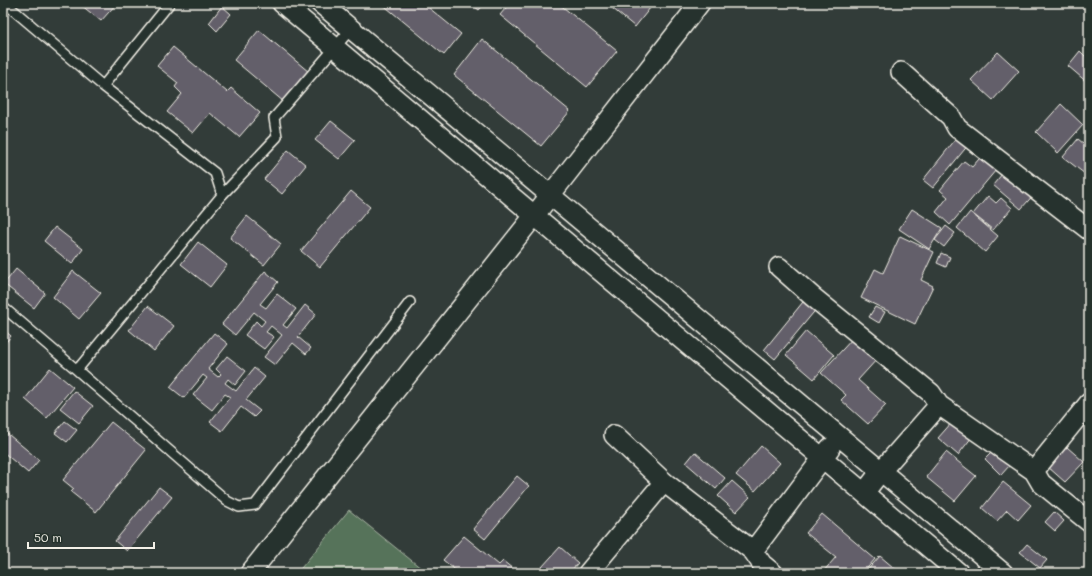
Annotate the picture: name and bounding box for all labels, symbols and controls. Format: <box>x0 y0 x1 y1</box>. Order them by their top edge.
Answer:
scale bar <box>28 524 154 550</box>
text: 50 m <box>34 529 62 545</box>

